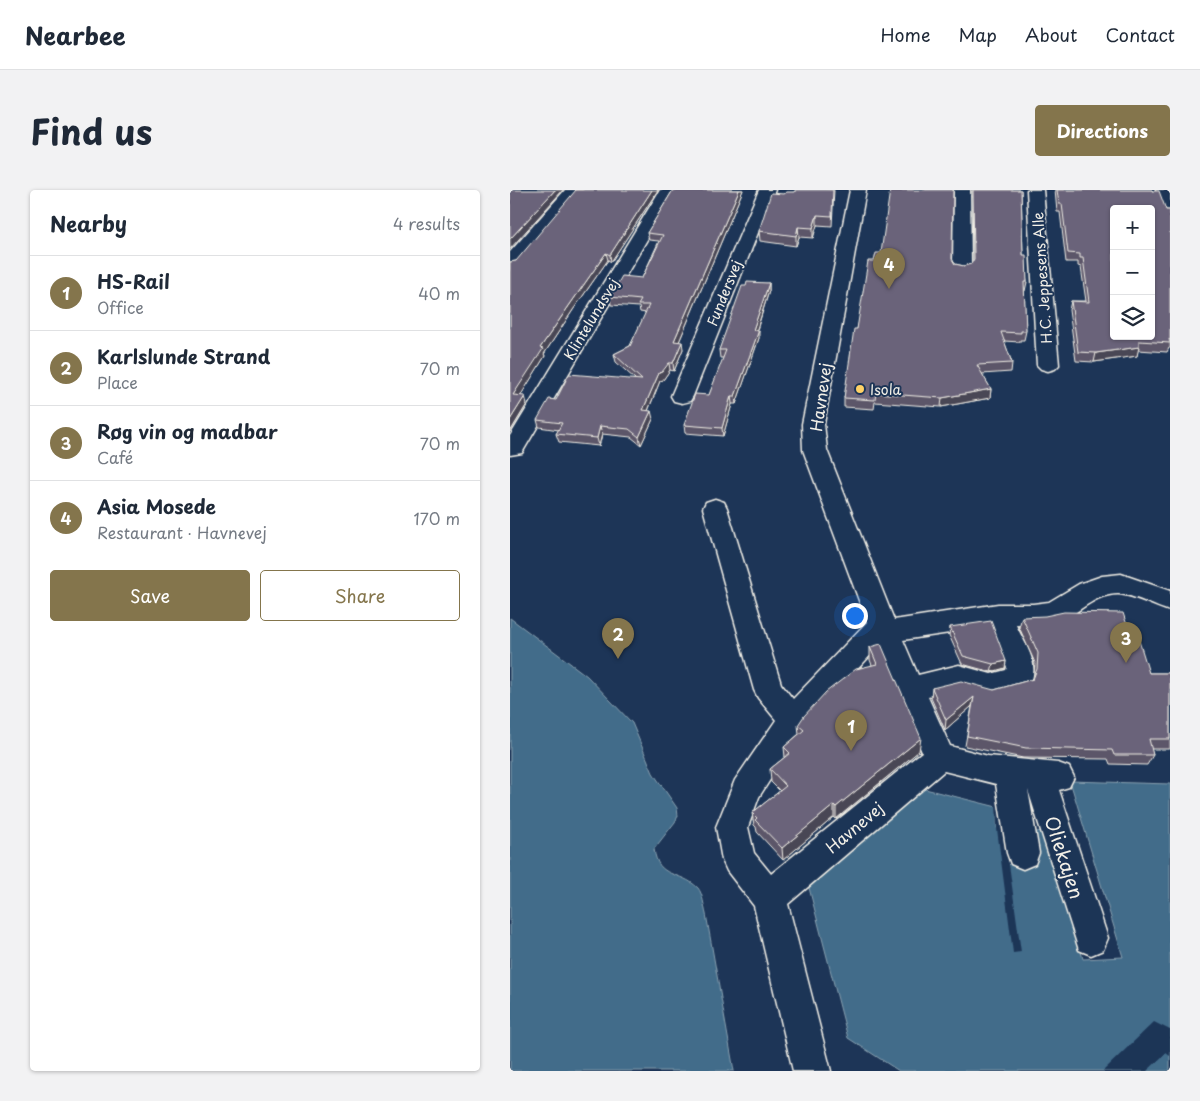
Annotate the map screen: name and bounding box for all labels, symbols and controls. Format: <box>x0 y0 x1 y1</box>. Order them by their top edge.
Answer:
text: Nearbee <box>25 17 126 53</box>
text: Home <box>880 21 930 48</box>
text: Map <box>958 21 997 48</box>
text: About <box>1025 21 1077 48</box>
text: Contact <box>1105 21 1175 48</box>
text: Find us <box>30 104 152 157</box>
button: Directions <box>1035 105 1170 156</box>
map controls <box>1110 205 1155 340</box>
button: + <box>1110 205 1155 250</box>
text: Nearby <box>50 207 127 239</box>
text: 4 results <box>393 211 460 235</box>
street label: H.C. Jeppesens Alle <box>1027 211 1057 344</box>
pin: 4 <box>873 248 905 289</box>
button: − <box>1110 250 1155 295</box>
street label: Fundersvej <box>701 257 747 329</box>
text: HS-Rail <box>97 267 170 295</box>
street label: Klintelundsvej <box>558 274 624 364</box>
text: 1 <box>62 281 70 305</box>
text: 40 m <box>418 281 460 305</box>
text: Office <box>97 295 144 319</box>
button: layers <box>1110 295 1155 340</box>
text: Karlslunde Strand <box>97 342 270 370</box>
text: 2 <box>60 356 72 380</box>
text: 70 m <box>420 356 460 380</box>
street label: Havnevej <box>803 361 837 433</box>
text: Place <box>97 370 138 394</box>
place label: Isola <box>870 379 901 400</box>
marker: Isola <box>854 383 866 395</box>
text: Røg vin og madbar <box>97 417 278 445</box>
text: 3 <box>61 431 71 455</box>
text: 70 m <box>420 431 460 455</box>
text: Café <box>97 445 133 469</box>
text: Asia Mosede <box>97 492 216 520</box>
text: 4 <box>61 506 71 530</box>
text: 170 m <box>414 506 460 530</box>
text: Restaurant · Havnevej <box>97 520 267 544</box>
button: Save <box>50 570 250 621</box>
button: Share <box>260 570 460 621</box>
your location <box>842 603 868 629</box>
pin: 2 <box>602 618 634 659</box>
pin: 3 <box>1110 622 1142 663</box>
pin: 1 <box>835 710 867 751</box>
street label: Havnevej <box>820 796 888 858</box>
street label: Oliekajen <box>1038 812 1092 902</box>

